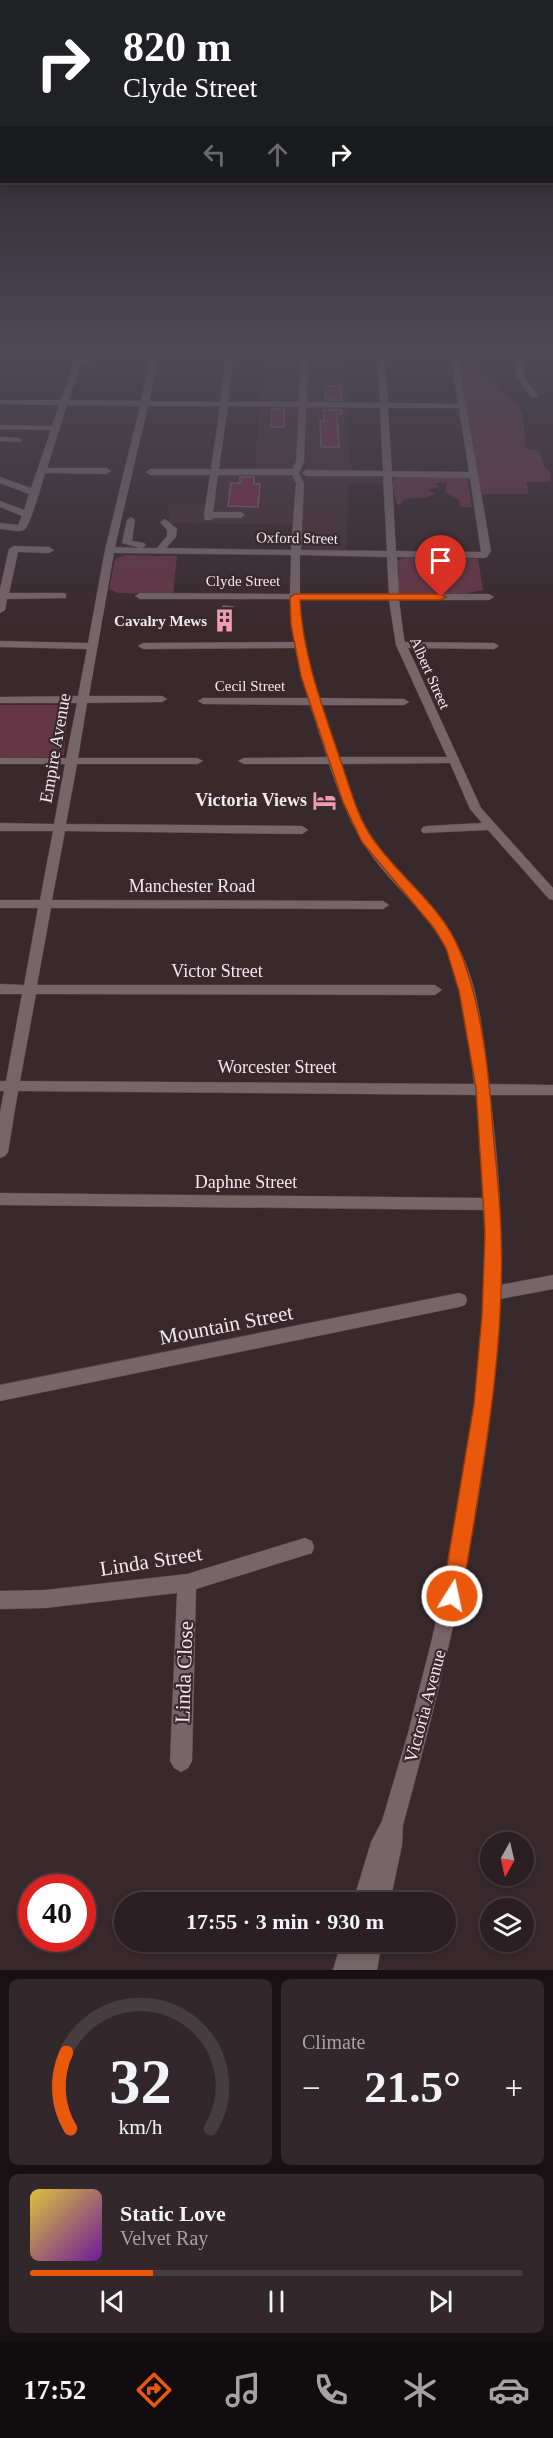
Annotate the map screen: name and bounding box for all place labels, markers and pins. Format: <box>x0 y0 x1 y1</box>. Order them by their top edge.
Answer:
pin <box>415 535 466 597</box>
building icon: Cavalry Mews <box>212 608 238 634</box>
place label: Cavalry Mews <box>114 613 207 629</box>
hotel icon: Victoria Views <box>312 787 338 813</box>
place label: Victoria Views <box>195 790 307 810</box>

